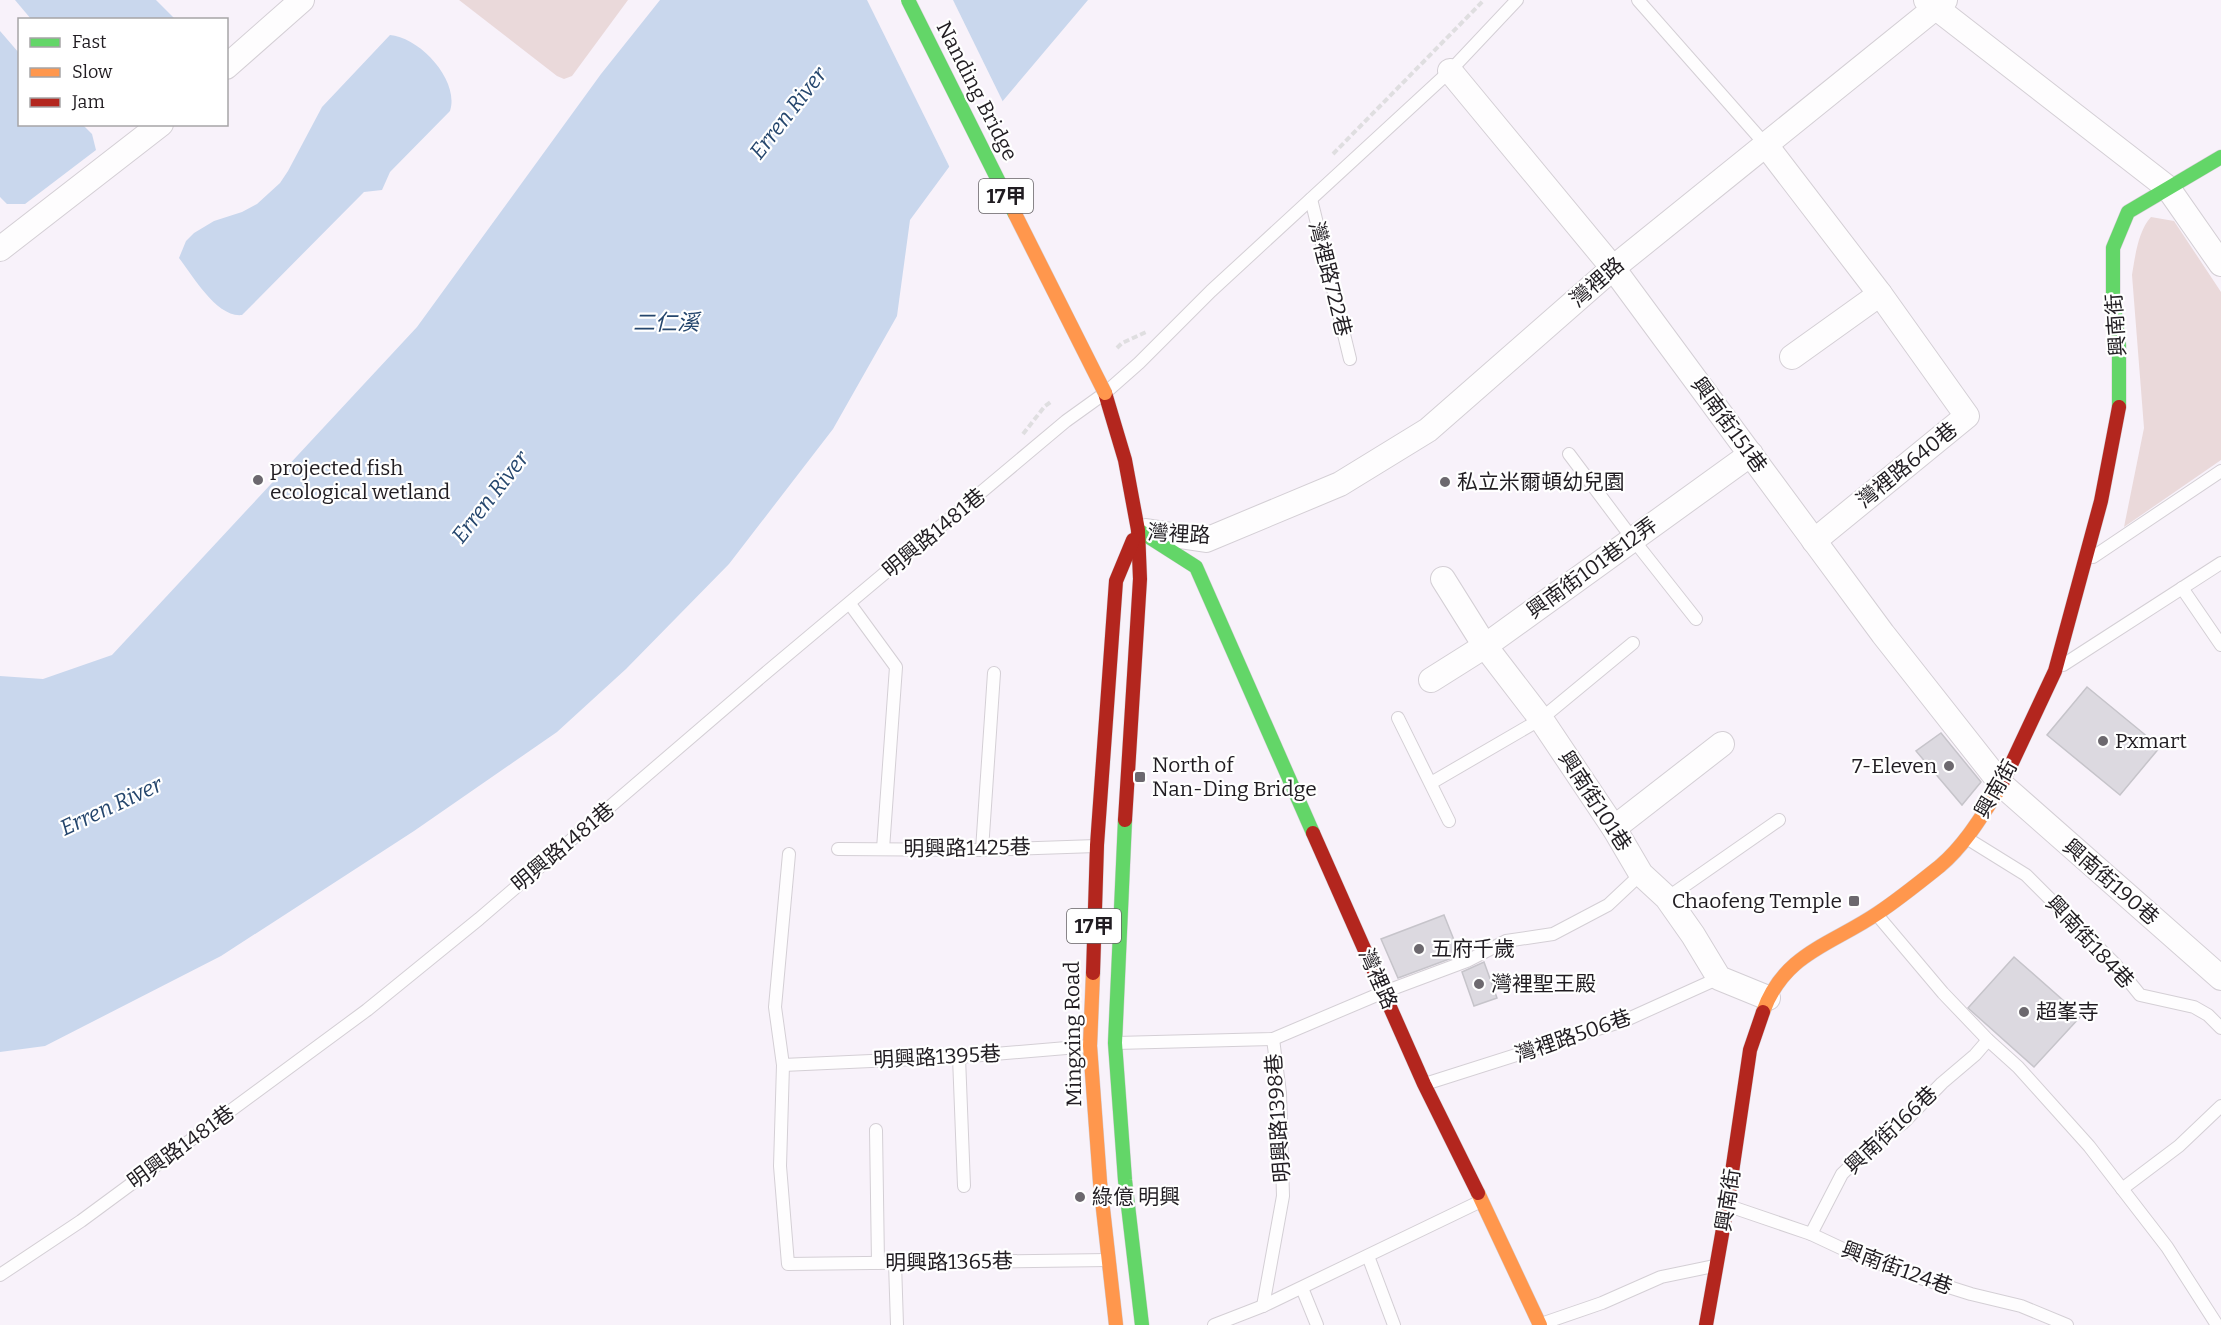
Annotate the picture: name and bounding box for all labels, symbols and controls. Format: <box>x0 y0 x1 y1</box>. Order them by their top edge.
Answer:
street label: Nanding Bridge <box>931 17 1023 165</box>
legend <box>18 18 228 126</box>
text: Fast <box>72 31 107 53</box>
text: Slow <box>72 61 113 83</box>
water label: Erren River <box>744 61 833 164</box>
text: Jam <box>71 91 105 113</box>
road number: 17甲 <box>979 179 1033 213</box>
street label: 灣裡路722巷 <box>1303 219 1357 339</box>
street label: 灣裡路 <box>1565 252 1629 312</box>
street label: 興南街 <box>2101 293 2131 357</box>
water label: 二仁溪 <box>633 309 702 336</box>
street label: 興南街151巷 <box>1686 372 1772 478</box>
street label: 灣裡路640巷 <box>1851 416 1963 514</box>
water label: Erren River <box>446 445 535 548</box>
place label: projected fish ecological wetland <box>270 455 450 505</box>
place label: 私立米爾頓幼兒園 <box>1457 469 1625 495</box>
marker: projected fish ecological wetland <box>251 473 265 487</box>
marker: 私立米爾頓幼兒園 <box>1438 475 1452 489</box>
street label: 明興路1481巷 <box>877 483 991 583</box>
street label: 興南街101巷12弄 <box>1521 512 1663 624</box>
street label: 灣裡路 <box>1147 519 1211 549</box>
place label: Pxmart <box>2115 728 2187 754</box>
marker: Pxmart <box>2096 734 2110 748</box>
street label: 興南街101巷 <box>1553 746 1637 856</box>
place label: North of Nan-Ding Bridge <box>1152 752 1317 802</box>
place label: 7-Eleven <box>1852 753 1937 779</box>
street label: 興南街 <box>1969 755 2023 823</box>
marker: 7-Eleven <box>1942 759 1956 773</box>
water label: Erren River <box>56 770 167 841</box>
marker: North of Nan-Ding Bridge <box>1133 770 1147 784</box>
street label: 明興路1481巷 <box>506 797 620 897</box>
street label: 興南街190巷 <box>2058 833 2164 931</box>
street label: 明興路1425巷 <box>903 834 1031 862</box>
place label: Chaofeng Temple <box>1672 888 1842 914</box>
street label: 興南街184巷 <box>2040 890 2140 994</box>
marker: Chaofeng Temple <box>1847 894 1861 908</box>
road number: 17甲 <box>1067 909 1121 943</box>
place label: 五府千歲 <box>1431 936 1515 962</box>
marker: 五府千歲 <box>1412 942 1426 956</box>
street label: 灣裡路 <box>1353 945 1403 1013</box>
street label: Mingxing Road <box>1059 961 1087 1107</box>
place label: 灣裡聖王殿 <box>1491 971 1596 997</box>
marker: 灣裡聖王殿 <box>1472 977 1486 991</box>
place label: 超峯寺 <box>2036 999 2099 1025</box>
street label: 灣裡路506巷 <box>1512 1004 1634 1068</box>
marker: 超峯寺 <box>2017 1005 2031 1019</box>
street label: 明興路1395巷 <box>872 1041 1002 1073</box>
street label: 明興路1398巷 <box>1261 1053 1295 1183</box>
street label: 興南街166巷 <box>1839 1081 1943 1179</box>
street label: 明興路1481巷 <box>122 1099 240 1195</box>
street label: 興南街 <box>1710 1167 1746 1233</box>
place label: 綠億 明興 <box>1092 1184 1180 1210</box>
marker: 綠億 明興 <box>1073 1190 1087 1204</box>
street label: 興南街124巷 <box>1838 1236 1956 1300</box>
street label: 明興路1365巷 <box>885 1248 1013 1276</box>

